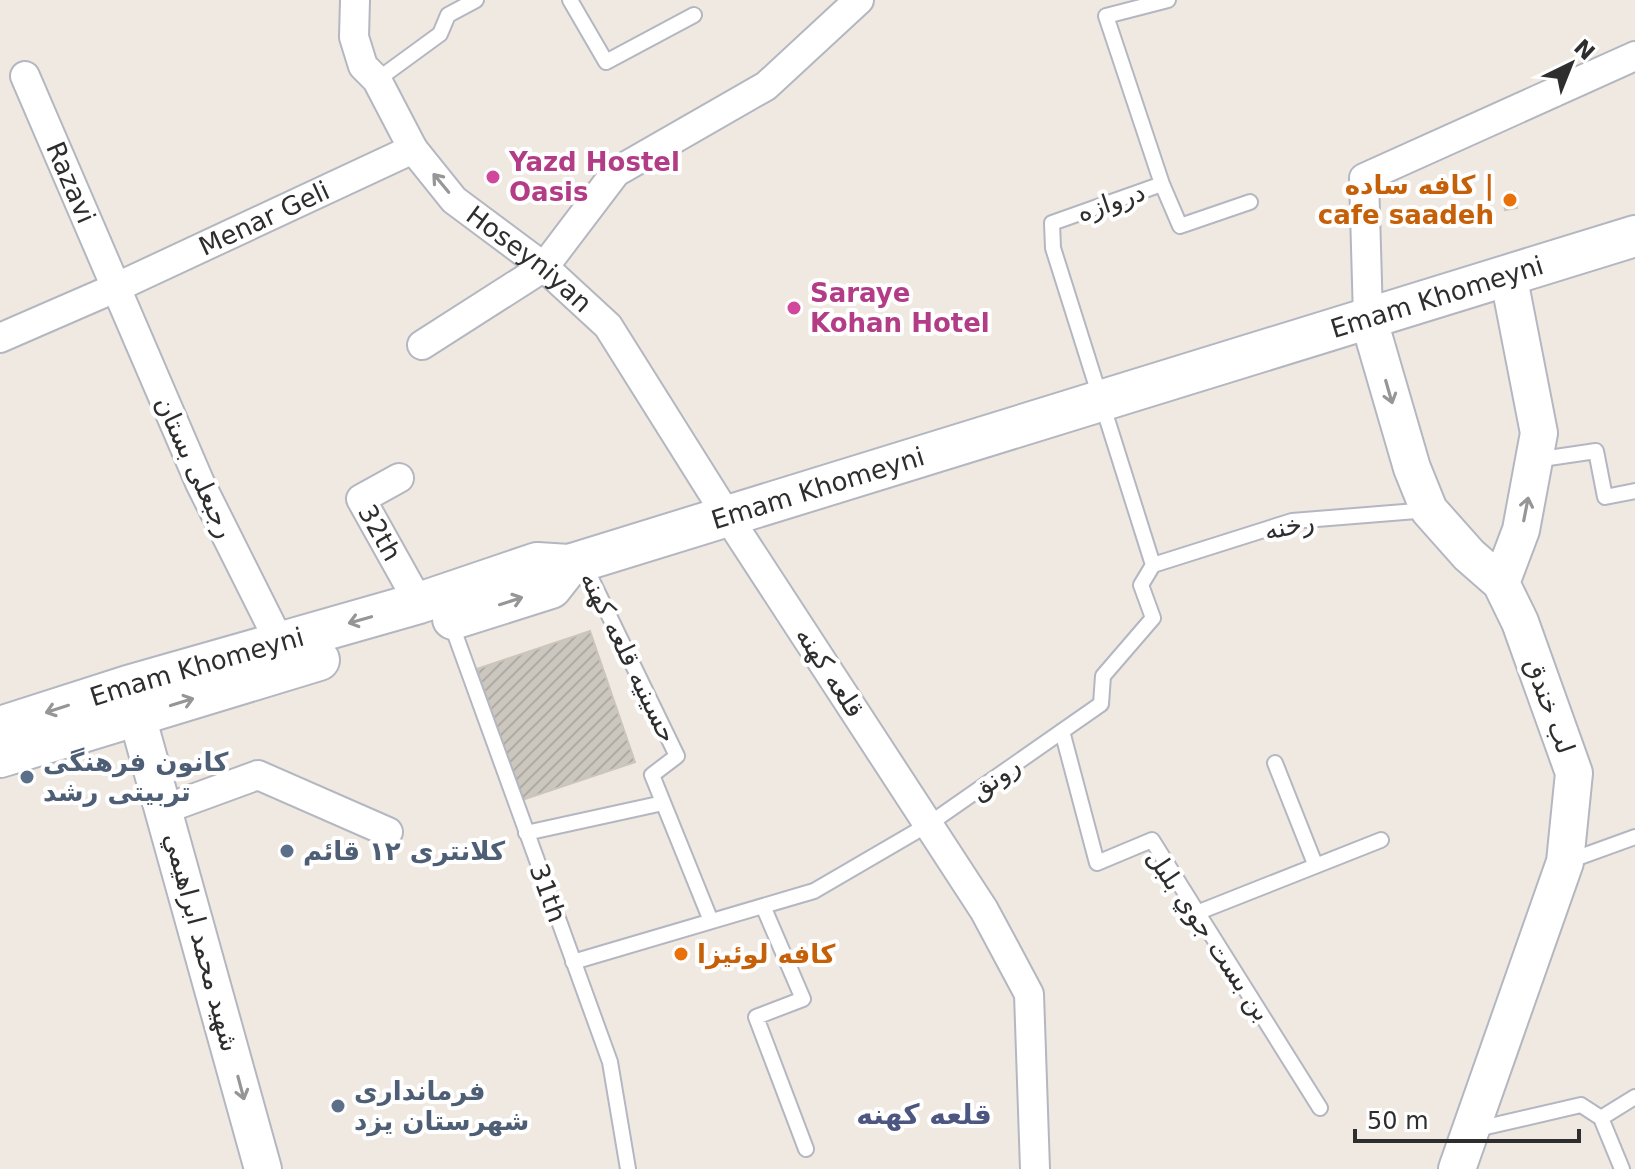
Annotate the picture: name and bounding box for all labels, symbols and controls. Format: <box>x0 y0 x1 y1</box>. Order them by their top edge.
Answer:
north arrow <box>1531 24 1611 104</box>
text: N <box>1569 34 1600 65</box>
street label: Razavi <box>40 137 102 228</box>
place label: Yazd Hostel Oasis <box>508 147 680 207</box>
marker: Yazd Hostel Oasis <box>484 168 502 186</box>
place label: کافه ساده | cafe saadeh <box>1318 170 1494 230</box>
one-way arrow <box>432 173 450 194</box>
street label: Menar Geli <box>194 175 334 262</box>
street label: دروازه <box>1073 176 1149 229</box>
marker: کافه ساده | cafe saadeh <box>1501 191 1519 209</box>
street label: Hoseyniyan <box>461 200 598 318</box>
street label: Emam Khomeyni <box>1327 250 1547 344</box>
place label: Saraye Kohan Hotel <box>810 278 990 338</box>
marker: Saraye Kohan Hotel <box>785 299 803 317</box>
one-way arrow <box>1383 379 1398 405</box>
street label: رجبعلی بستان <box>149 391 241 543</box>
street label: Emam Khomeyni <box>708 441 928 535</box>
one-way arrow <box>1519 497 1534 522</box>
street label: 32th <box>352 499 407 566</box>
street label: رخنه <box>1261 506 1317 546</box>
street label: حسينيه قلعه کهنه <box>574 566 683 748</box>
one-way arrow <box>497 593 523 608</box>
one-way arrow <box>347 613 373 628</box>
street label: قلعه کهنه <box>789 621 870 723</box>
street label: Emam Khomeyni <box>86 622 307 712</box>
street label: لب خندق <box>1519 654 1581 758</box>
one-way arrow <box>169 694 194 708</box>
one-way arrow <box>44 703 69 718</box>
place label: کانون فرهنگی تربیتی رشد <box>43 747 229 808</box>
street label: رونق <box>964 750 1026 807</box>
marker: کانون فرهنگی تربیتی رشد <box>18 768 36 786</box>
street label: شهيد محمد ابراهيمي <box>157 829 246 1055</box>
place label: کلانتری ۱۲ قائم <box>303 836 506 867</box>
marker: کلانتری ۱۲ قائم <box>278 842 296 860</box>
street label: بن بست جوي بلبل <box>1140 843 1278 1027</box>
street label: 31th <box>524 860 572 926</box>
place label: کافه لوئیزا <box>697 939 836 970</box>
marker: کافه لوئیزا <box>672 945 690 963</box>
one-way arrow <box>235 1074 250 1100</box>
place label: فرمانداری شهرستان یزد <box>354 1076 529 1137</box>
scale bar <box>1355 1093 1579 1143</box>
marker: فرمانداری شهرستان یزد <box>329 1097 347 1115</box>
district label: قلعه کهنه <box>856 1098 992 1131</box>
text: 50 m <box>1367 1107 1429 1135</box>

